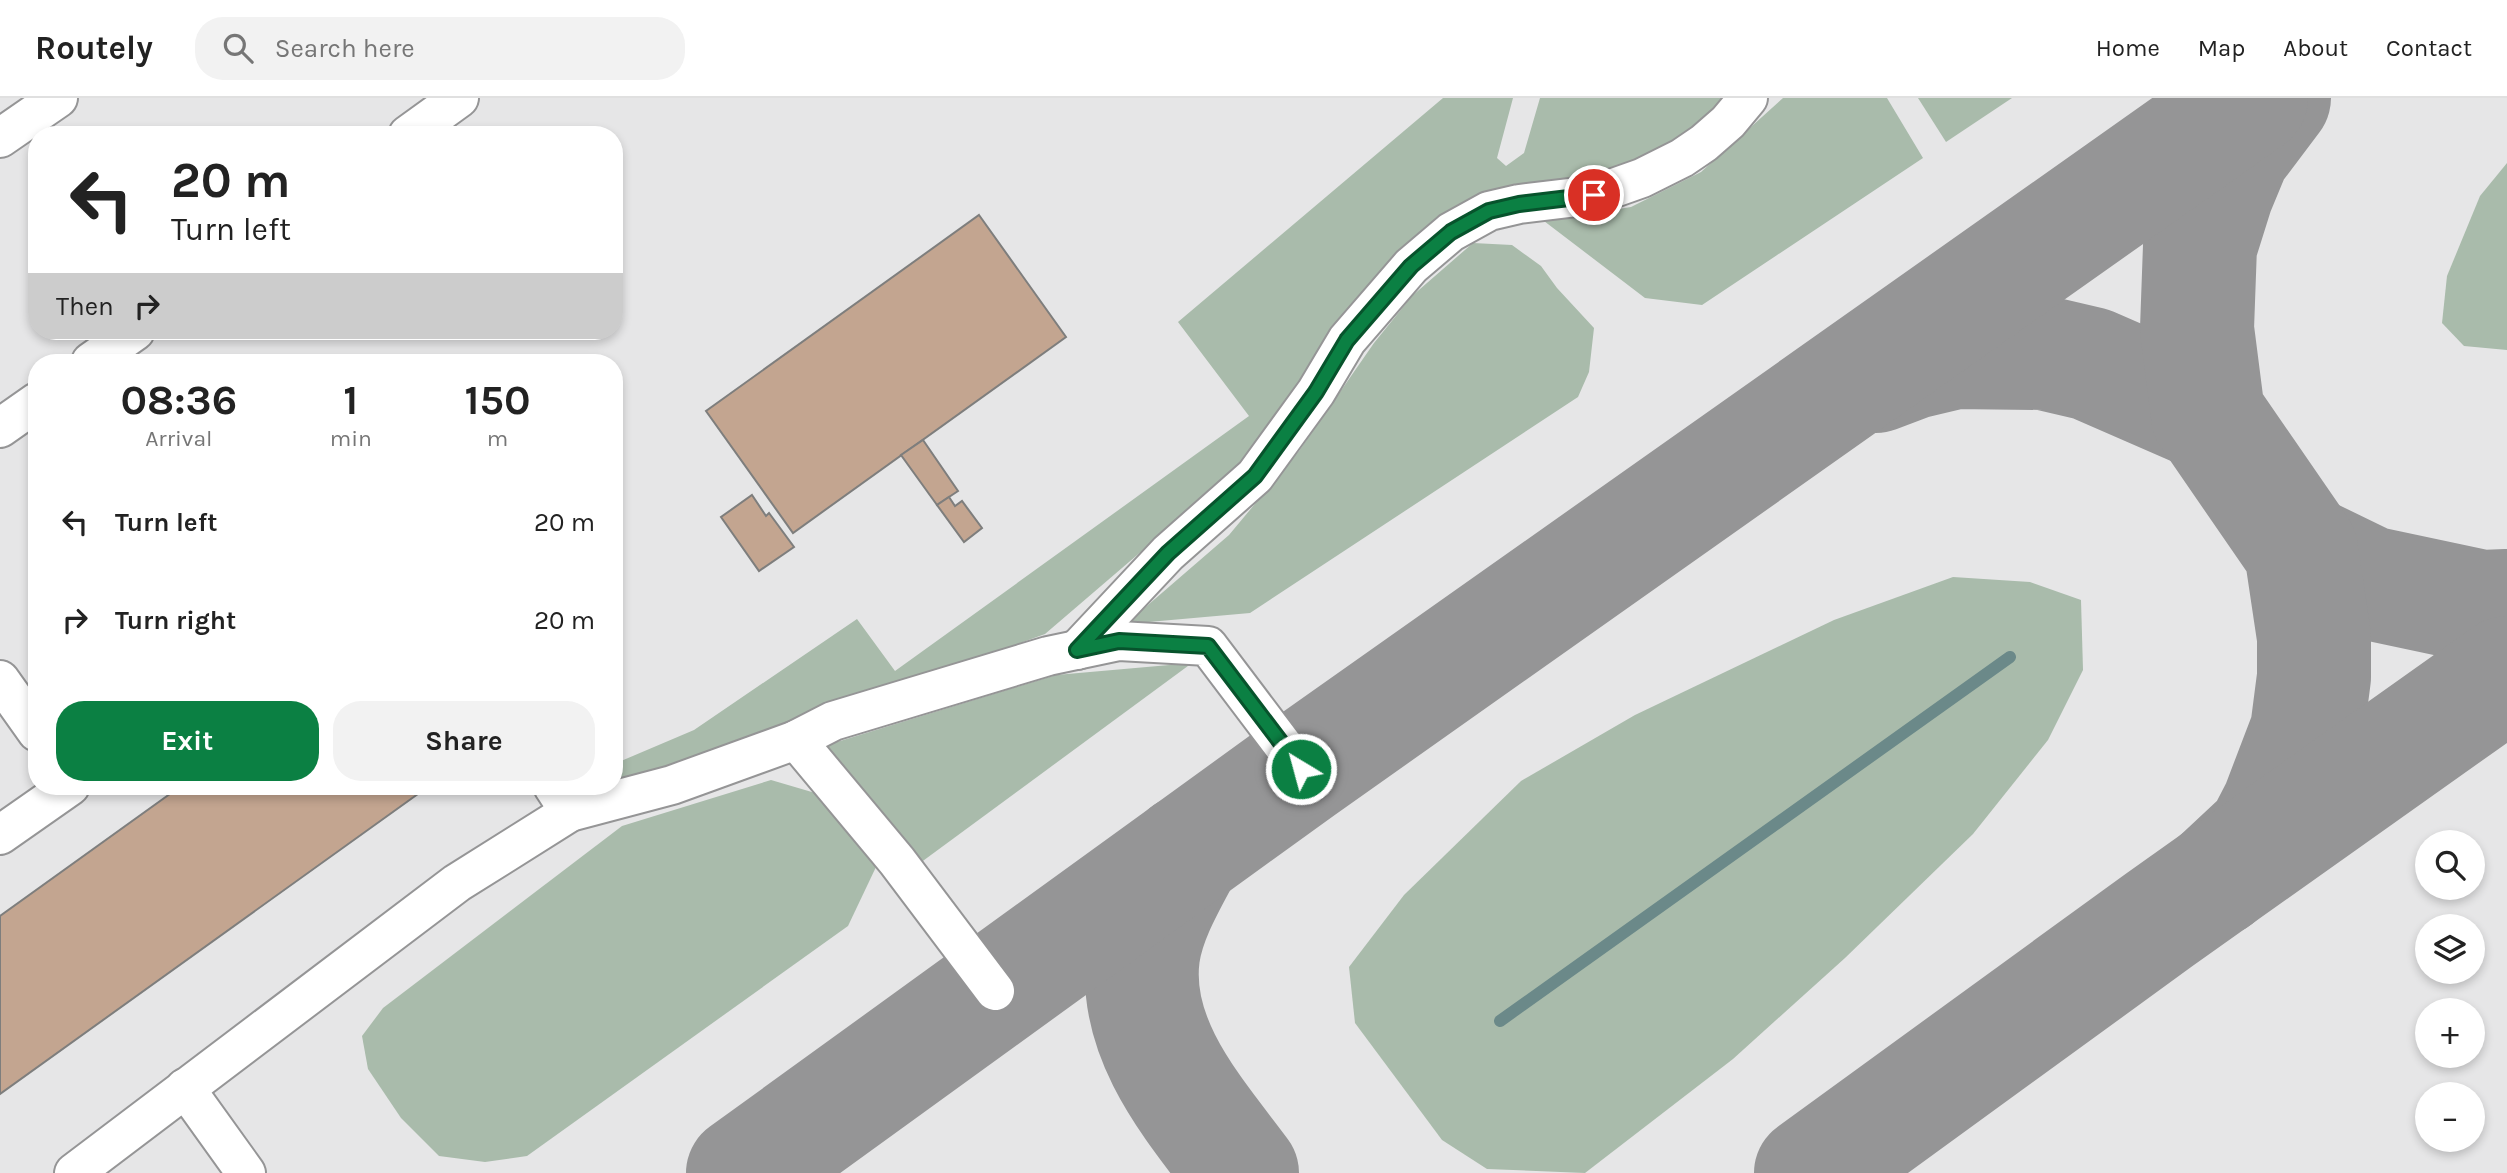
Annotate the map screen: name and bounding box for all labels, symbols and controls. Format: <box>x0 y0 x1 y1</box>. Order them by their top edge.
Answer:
search box <box>195 17 685 80</box>
text: Routely <box>35 29 153 67</box>
icon: search <box>219 29 257 67</box>
text: Search here <box>275 33 415 64</box>
text: Home <box>2096 34 2160 62</box>
text: Map <box>2198 34 2245 62</box>
text: About <box>2283 34 2348 62</box>
text: Contact <box>2386 34 2472 62</box>
text: 20 m <box>171 152 291 209</box>
icon: left <box>56 154 147 245</box>
pin <box>1564 165 1624 225</box>
icon: arrive <box>1575 176 1613 214</box>
text: Turn left <box>171 211 291 248</box>
icon: right <box>128 287 166 325</box>
text: Then <box>56 291 114 322</box>
text: 08:36 <box>121 375 237 425</box>
text: 1 <box>343 375 358 425</box>
text: 150 <box>464 375 530 425</box>
text: Arrival <box>145 425 213 452</box>
text: min <box>330 425 372 452</box>
text: m <box>487 425 508 452</box>
icon: left <box>56 503 94 541</box>
text: Turn left <box>115 507 217 538</box>
text: 20 m <box>534 507 595 538</box>
icon: right <box>56 601 94 639</box>
text: Turn right <box>115 605 236 636</box>
text: 20 m <box>534 605 595 636</box>
button: Exit <box>56 701 319 781</box>
button: Share <box>333 701 595 781</box>
position arrow <box>1264 732 1338 806</box>
map controls <box>2415 830 2485 1152</box>
button: search <box>2415 830 2485 900</box>
button: layers <box>2415 914 2485 984</box>
button: + <box>2415 998 2485 1068</box>
button: − <box>2415 1082 2485 1152</box>

